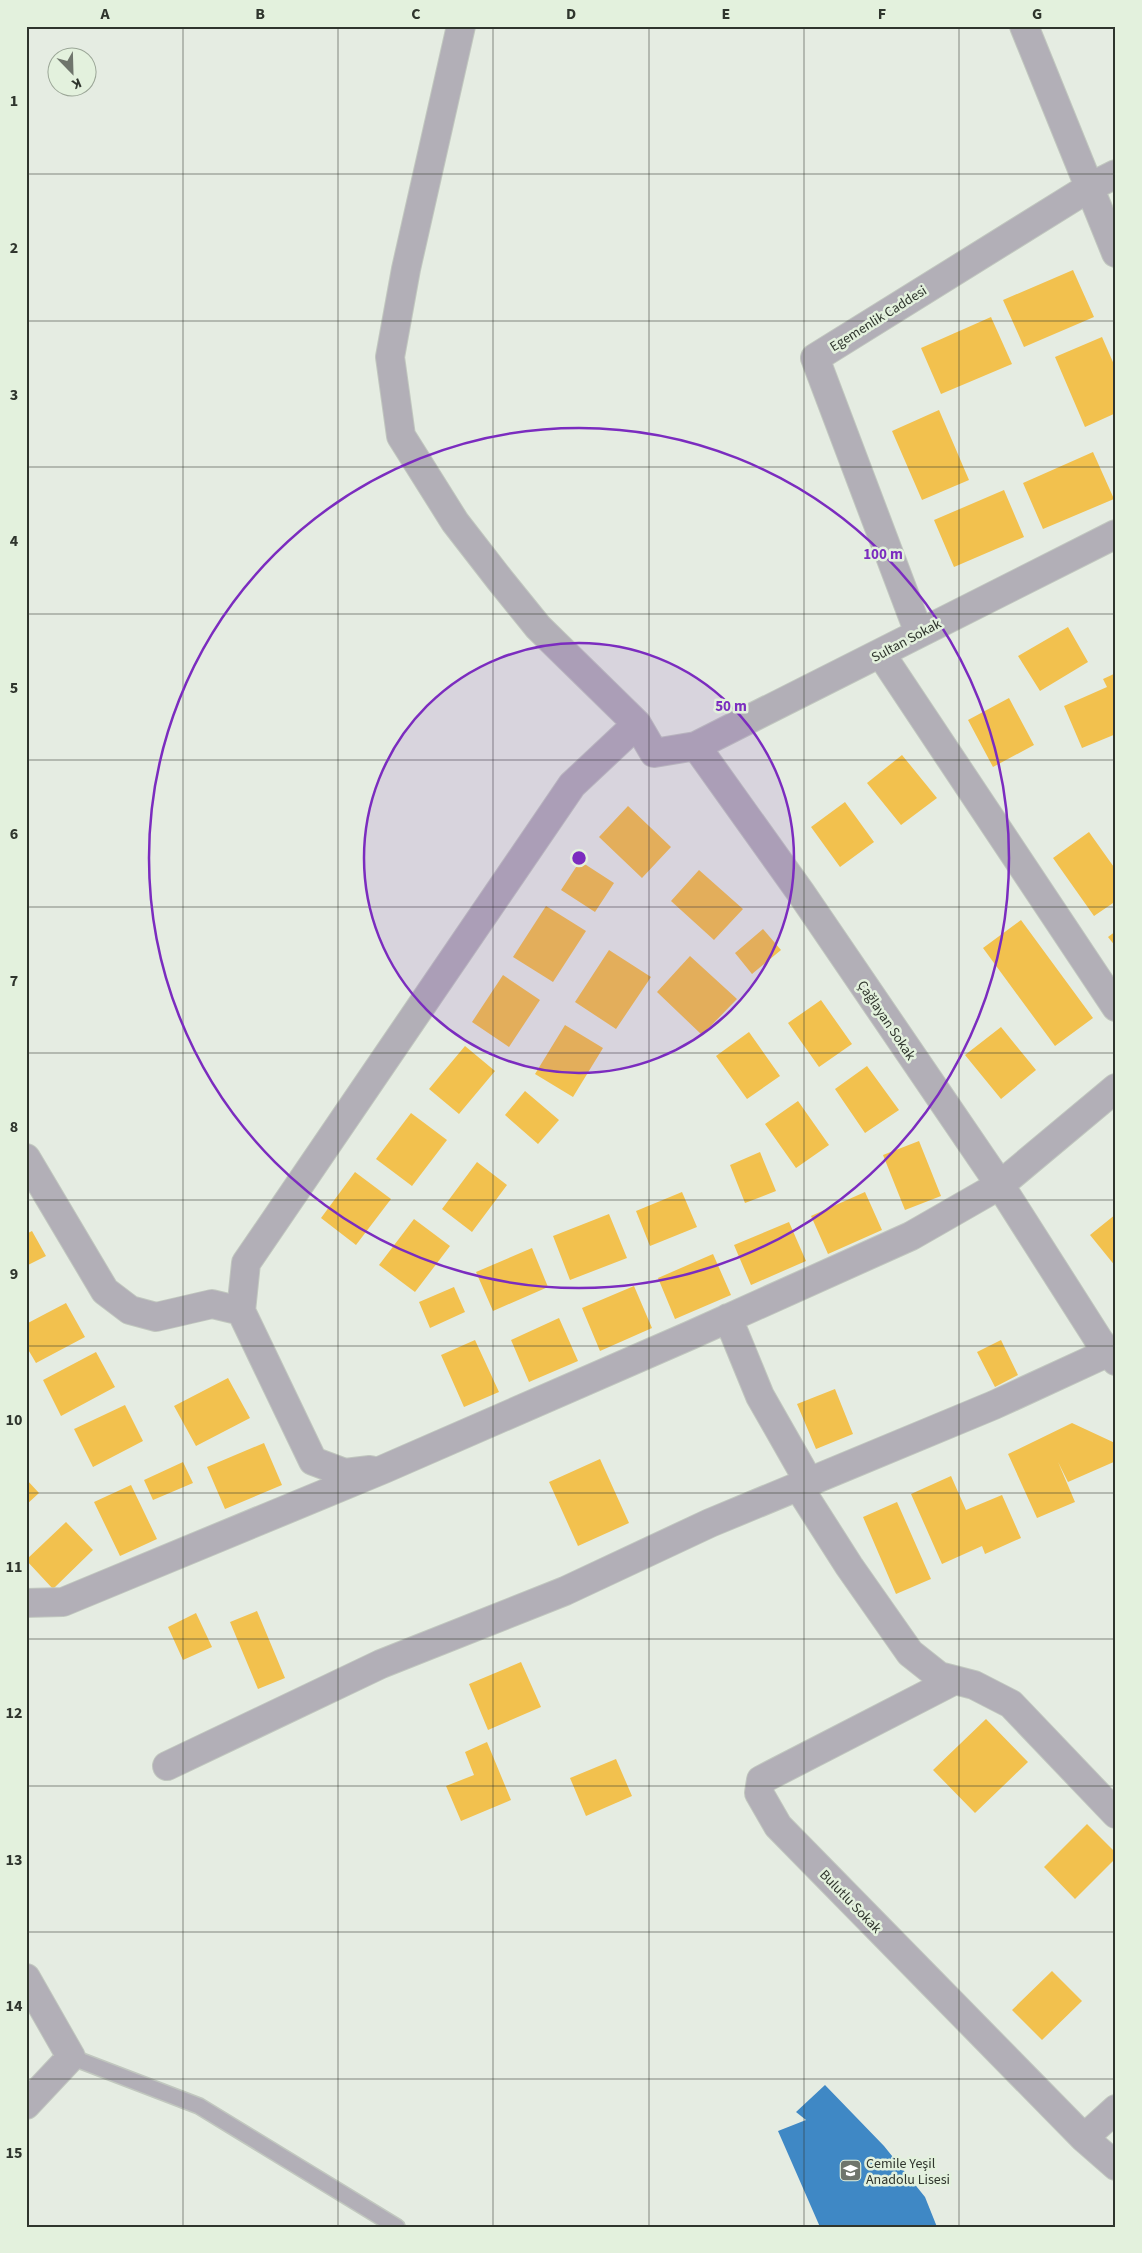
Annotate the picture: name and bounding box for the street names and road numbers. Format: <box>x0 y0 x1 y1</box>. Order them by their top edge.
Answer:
street label: Egemenlik Caddesi <box>826 281 931 357</box>
street label: Sultan Sokak <box>868 614 945 668</box>
street label: Çağlayan Sokak <box>852 977 920 1064</box>
street label: Bulutlu Sokak <box>815 1865 886 1938</box>

